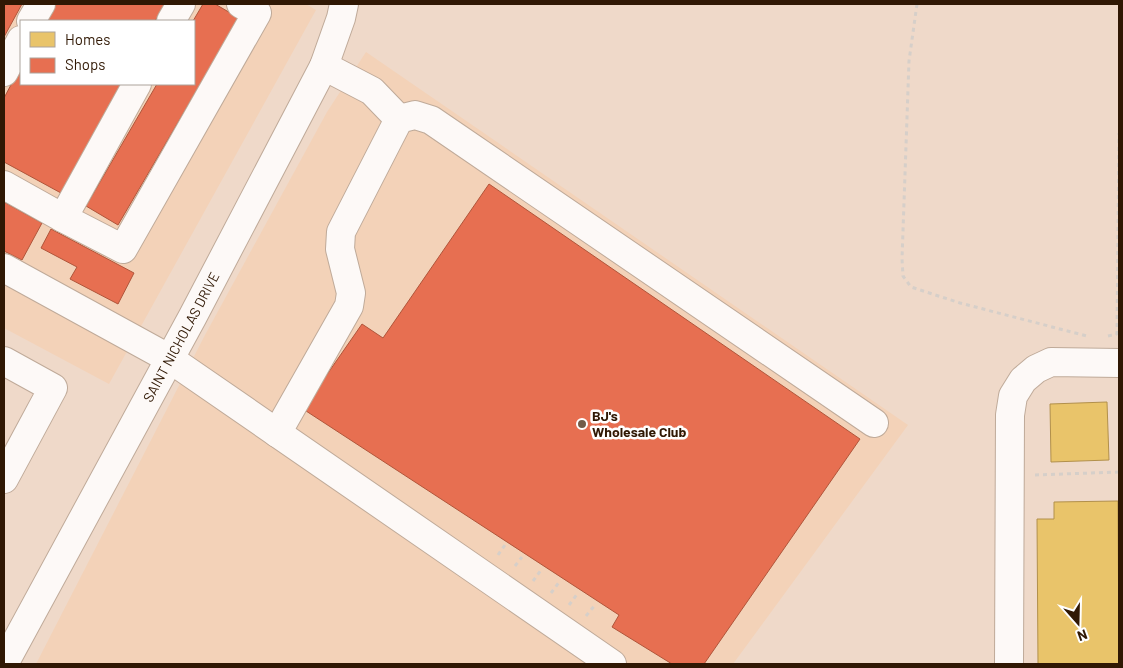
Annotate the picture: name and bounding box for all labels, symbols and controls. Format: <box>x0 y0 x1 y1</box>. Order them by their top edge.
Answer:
legend <box>20 20 195 85</box>
text: Homes <box>65 30 110 48</box>
text: Shops <box>65 55 105 73</box>
street label: SAINT NICHOLAS DRIVE <box>139 269 223 405</box>
place label: BJ's Wholesale Club <box>592 407 686 440</box>
marker: BJ's Wholesale Club <box>576 418 588 430</box>
north arrow <box>1053 598 1103 648</box>
text: N <box>1075 626 1090 645</box>

